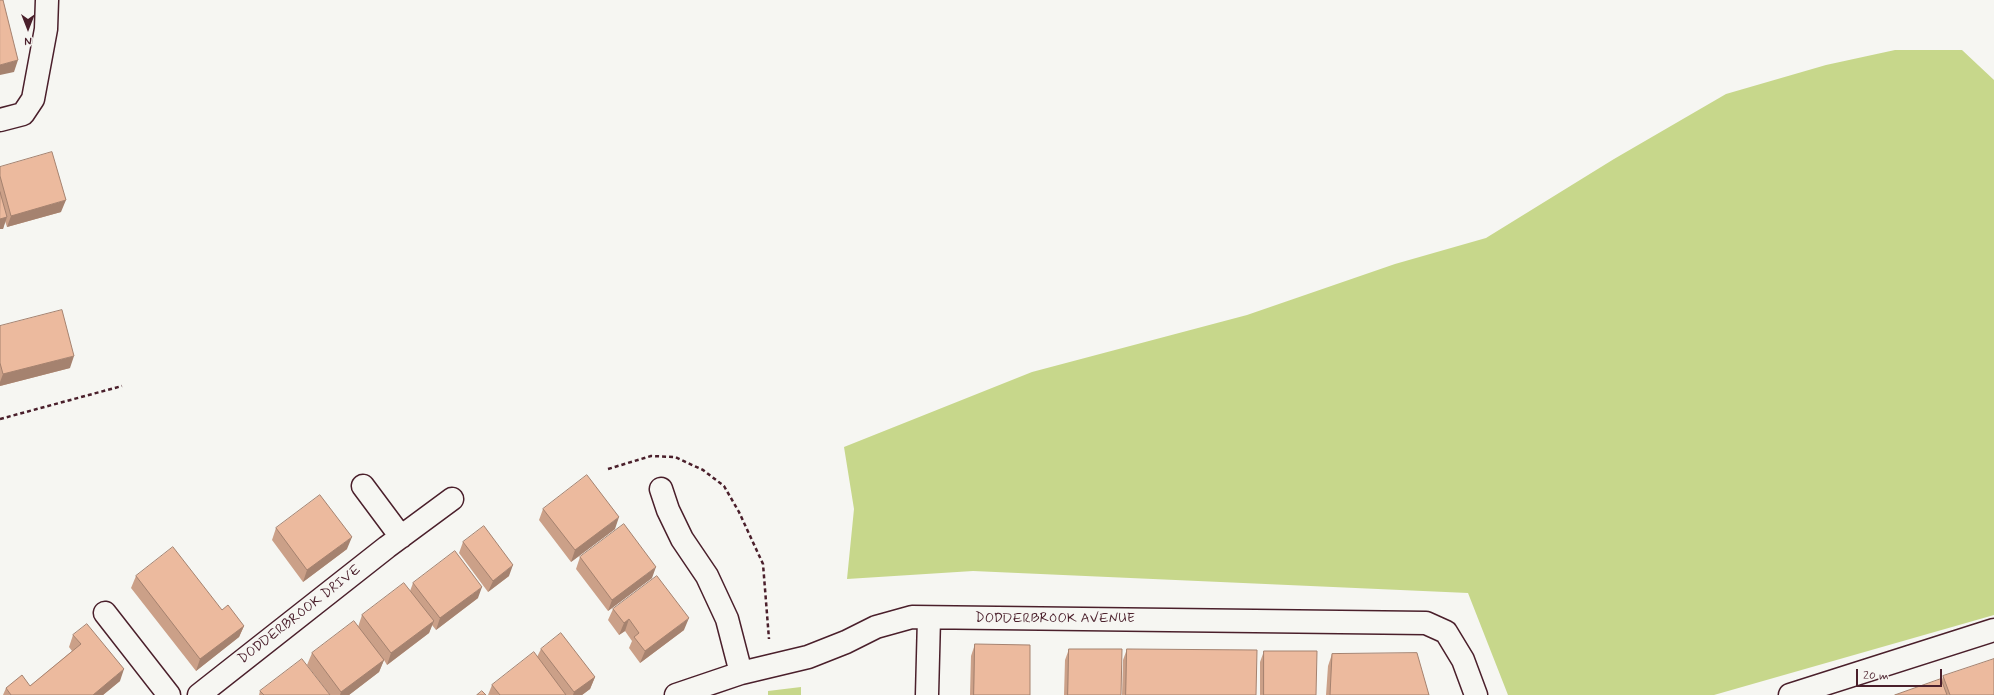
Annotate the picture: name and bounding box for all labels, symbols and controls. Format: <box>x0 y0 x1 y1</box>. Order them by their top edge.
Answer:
north arrow <box>8 8 48 48</box>
text: N <box>24 33 32 47</box>
street label: DODDERBROOK DRIVE <box>235 562 365 668</box>
street label: DODDERBROOK AVENUE <box>975 611 1135 627</box>
scale bar <box>1858 661 1944 687</box>
text: 20 m <box>1863 668 1889 684</box>

